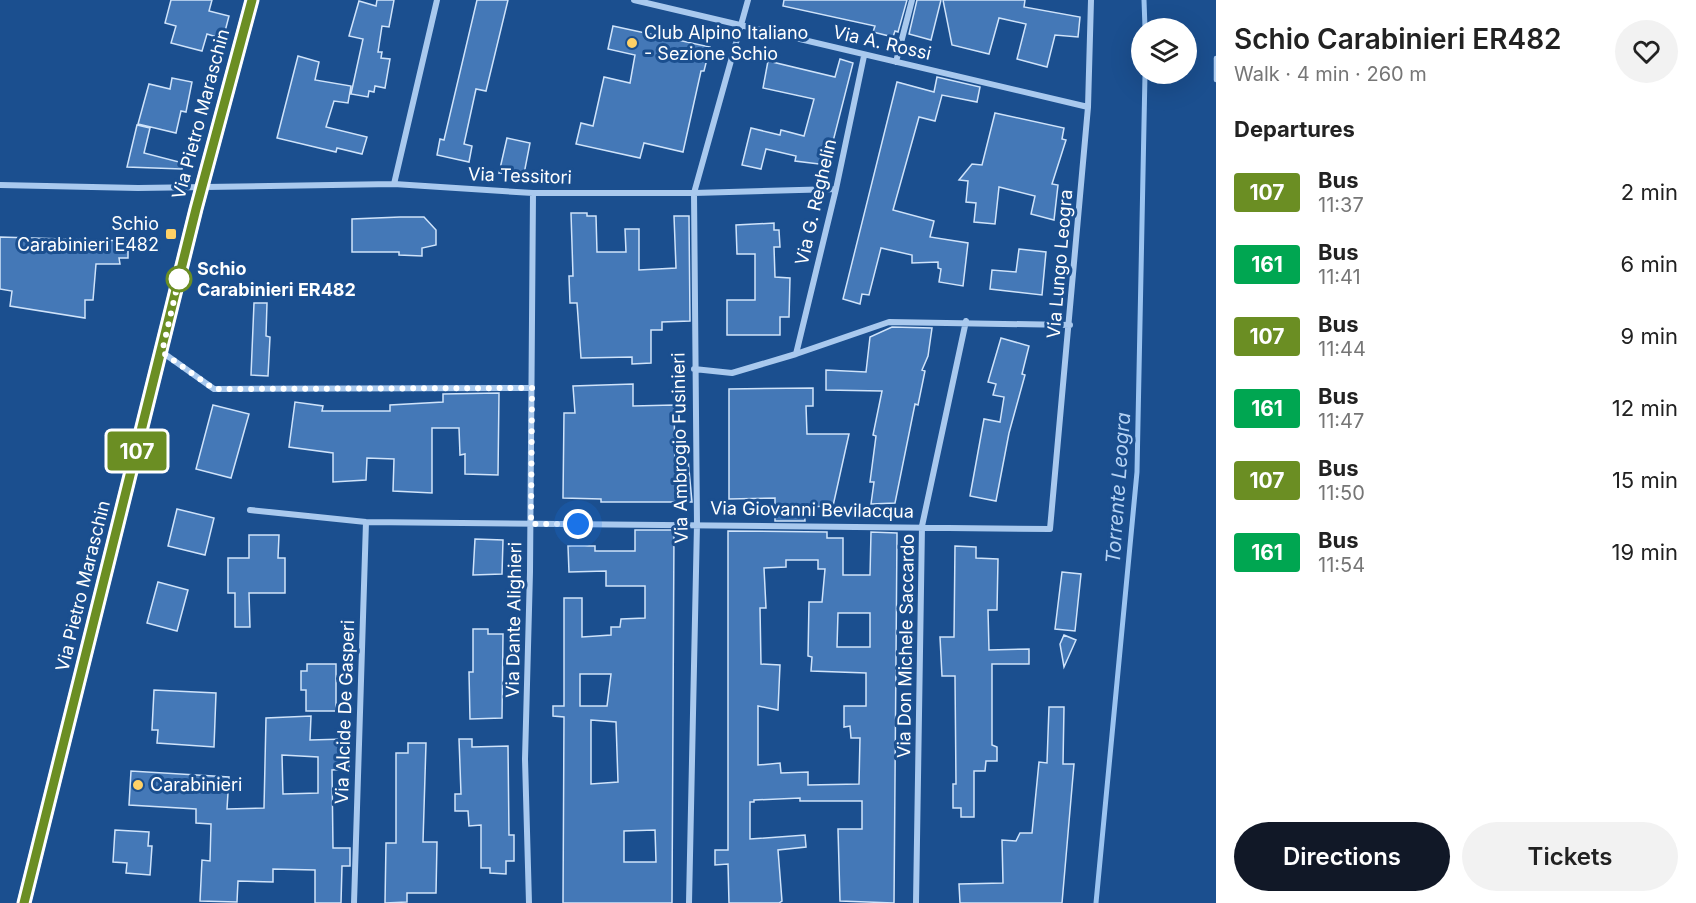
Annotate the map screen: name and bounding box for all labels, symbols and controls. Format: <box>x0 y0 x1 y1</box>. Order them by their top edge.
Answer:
map controls <box>1131 18 1197 84</box>
button: layers <box>1131 18 1197 84</box>
button: heart <box>1615 20 1678 83</box>
street label: Via A. Rossi <box>831 21 933 64</box>
place label: Club Alpino Italiano - Sezione Schio <box>644 22 808 64</box>
text: Schio Carabinieri ER482 <box>1234 22 1562 56</box>
street label: Via Pietro Maraschin <box>168 27 233 201</box>
marker: Club Alpino Italiano - Sezione Schio <box>625 36 639 50</box>
text: Walk · 4 min · 260 m <box>1234 62 1427 86</box>
text: Departures <box>1234 116 1355 142</box>
street label: Via G. Reghelin <box>791 137 840 267</box>
street label: Via Tessitori <box>468 163 572 188</box>
text: Bus <box>1318 167 1359 193</box>
text: 2 min <box>1621 179 1678 205</box>
text: 107 <box>1249 180 1285 205</box>
street label: Via Lungo Leogra <box>1043 188 1076 339</box>
text: 11:37 <box>1318 193 1364 217</box>
place label: Schio Carabinieri E482 <box>17 213 159 255</box>
marker: Schio Carabinieri E482 <box>164 227 178 241</box>
text: Bus <box>1318 239 1359 265</box>
text: 6 min <box>1621 251 1678 277</box>
text: 161 <box>1251 252 1283 277</box>
place label: Schio Carabinieri ER482 <box>197 258 356 300</box>
text: 11:41 <box>1318 265 1361 289</box>
marker: Schio Carabinieri ER482 <box>166 266 192 292</box>
text: Bus <box>1318 311 1359 337</box>
text: 9 min <box>1621 323 1678 349</box>
text: 107 <box>1249 324 1285 349</box>
text: 11:44 <box>1318 337 1366 361</box>
street label: Via Ambrogio Fusinieri <box>667 352 692 544</box>
text: Bus <box>1318 383 1359 409</box>
text: 12 min <box>1612 395 1678 421</box>
text: 161 <box>1251 396 1283 421</box>
text: 11:47 <box>1318 409 1364 433</box>
water label: Torrente Leogra <box>1101 411 1135 565</box>
line badge: 107 <box>102 432 172 470</box>
text: 107 <box>119 439 155 464</box>
text: Bus <box>1318 455 1359 481</box>
text: 15 min <box>1612 467 1678 493</box>
text: 107 <box>1249 468 1285 493</box>
text: 11:50 <box>1318 481 1365 505</box>
street label: Via Giovanni Bevilacqua <box>710 497 914 522</box>
street label: Via Pietro Maraschin <box>51 498 114 673</box>
your location <box>563 509 593 539</box>
text: Bus <box>1318 527 1359 553</box>
street label: Via Don Michele Saccardo <box>893 534 918 758</box>
text: 19 min <box>1612 539 1678 565</box>
text: 161 <box>1251 540 1283 565</box>
street label: Via Dante Alighieri <box>502 542 525 698</box>
text: 11:54 <box>1318 553 1365 577</box>
street label: Via Alcide De Gasperi <box>331 619 358 805</box>
place label: Carabinieri <box>150 774 242 795</box>
marker: Carabinieri <box>131 778 145 792</box>
button: Directions <box>1234 822 1450 891</box>
button: Tickets <box>1462 822 1678 891</box>

